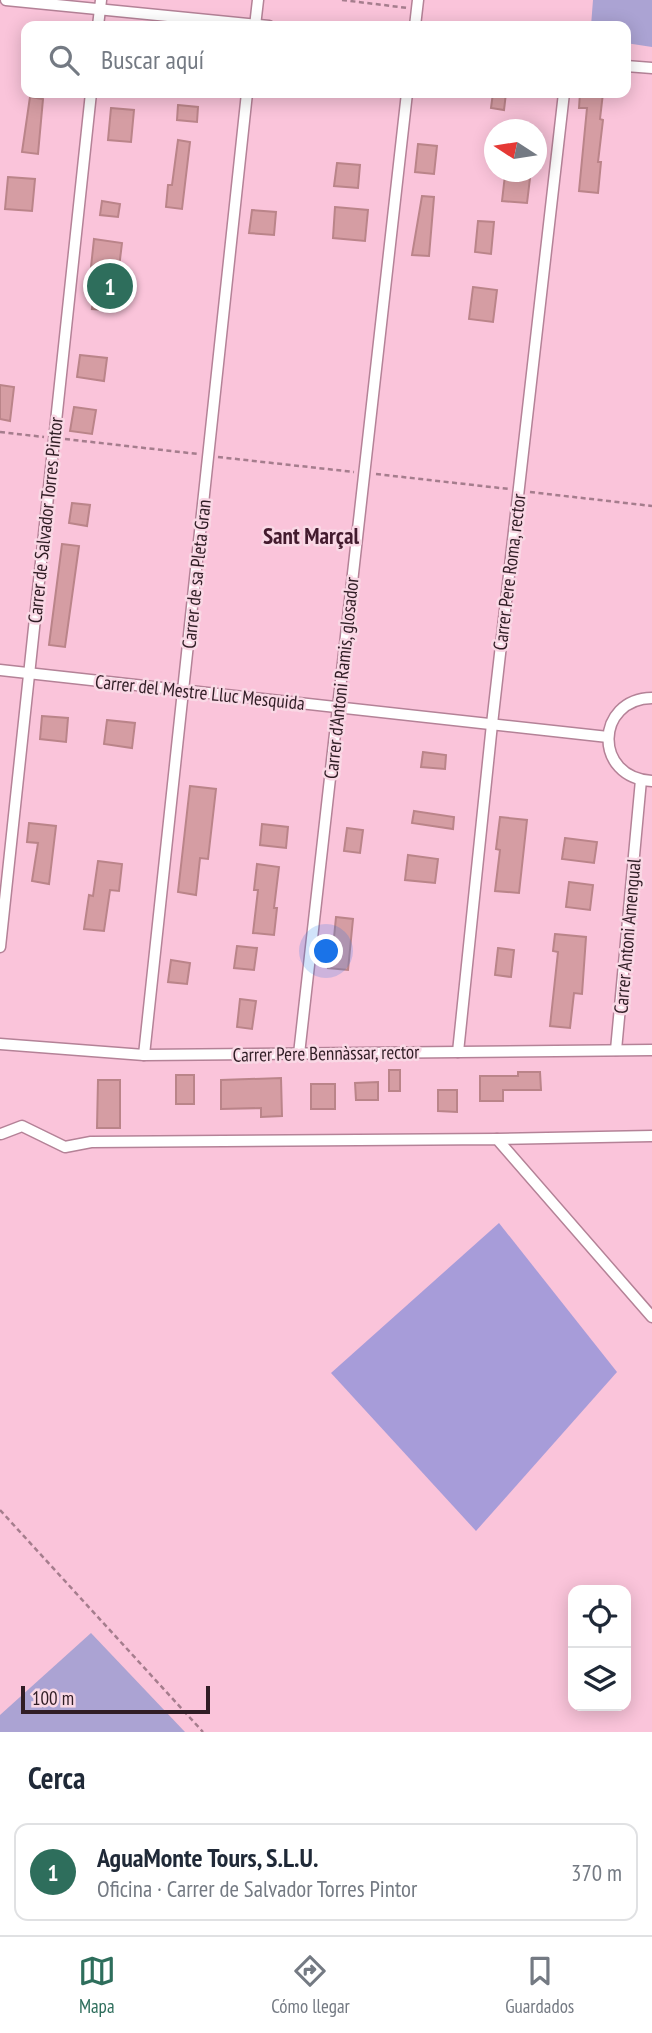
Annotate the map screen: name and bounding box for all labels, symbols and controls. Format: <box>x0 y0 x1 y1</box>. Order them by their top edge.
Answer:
search box <box>21 21 631 98</box>
icon: search <box>45 41 83 79</box>
text: Buscar aquí <box>101 43 204 76</box>
north arrow <box>484 119 547 182</box>
pin: 1 <box>87 260 133 312</box>
street label: Carrer de Salvador Torres Pintor <box>22 415 68 624</box>
street label: Carrer Pere Roma, rector <box>487 492 531 652</box>
street label: Carrer de sa Pleta Gran <box>176 498 216 650</box>
district label: Sant Marçal <box>263 521 359 550</box>
street label: Carrer d'Antoni Ramis, glosador <box>318 575 364 780</box>
street label: Carrer del Mestre Lluc Mesquida <box>94 669 306 715</box>
street label: Carrer Antoni Amengual <box>608 857 646 1015</box>
your location <box>309 934 343 968</box>
street label: Carrer Pere Bennàssar, rector <box>232 1039 420 1067</box>
map controls <box>568 1585 631 1711</box>
button: locate <box>568 1585 631 1648</box>
button: layers <box>568 1648 631 1711</box>
scale bar <box>21 1683 210 1715</box>
text: 100 m <box>32 1686 74 1710</box>
text: Cerca <box>28 1758 85 1797</box>
text: AguaMonte Tours, S.L.U. <box>97 1841 318 1874</box>
text: 1 <box>48 1858 59 1887</box>
text: 370 m <box>571 1858 622 1887</box>
text: Oficina · Carrer de Salvador Torres Pintor <box>97 1874 417 1903</box>
tab: Mapa <box>78 1952 116 2018</box>
tab: Cómo llegar <box>271 1952 350 2018</box>
tab: Guardados <box>505 1952 574 2018</box>

